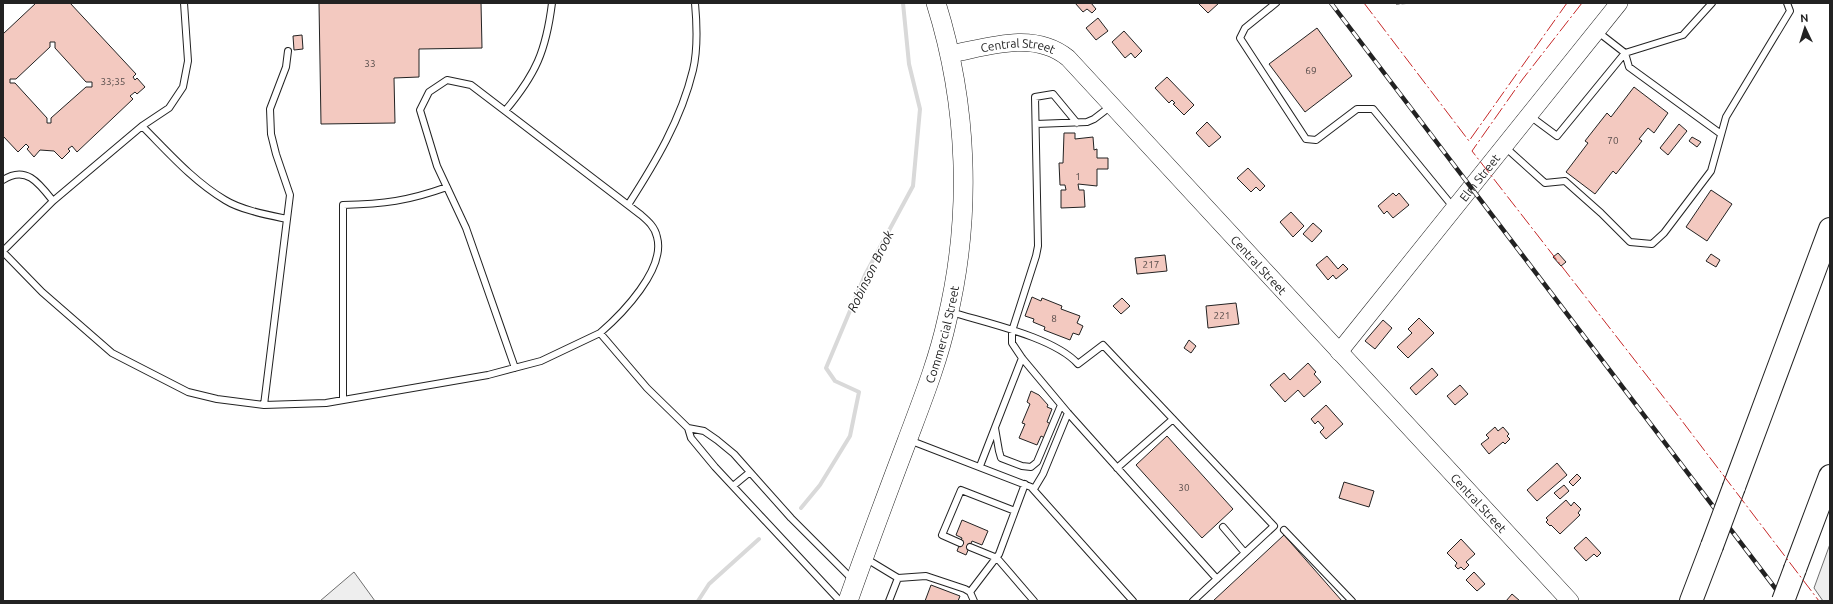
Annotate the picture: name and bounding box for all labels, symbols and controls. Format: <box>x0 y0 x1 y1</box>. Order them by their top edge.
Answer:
north arrow <box>1785 8 1825 48</box>
text: N <box>1800 12 1809 24</box>
street label: Central Street <box>979 36 1058 56</box>
house number: 33 <box>364 58 376 69</box>
house number: 69 <box>1305 65 1317 76</box>
house number: 33;35 <box>100 76 126 87</box>
house number: 70 <box>1607 135 1619 146</box>
street label: Elm Street <box>1456 151 1502 203</box>
house number: 1 <box>1075 171 1081 182</box>
water label: Robinson Brook <box>844 228 896 314</box>
street label: Central Street <box>1229 232 1290 297</box>
house number: 217 <box>1143 259 1159 270</box>
street label: Commercial Street <box>923 284 961 385</box>
house number: 221 <box>1214 310 1230 321</box>
house number: 8 <box>1051 313 1057 324</box>
street label: Central Street <box>1449 470 1510 535</box>
house number: 30 <box>1178 482 1190 493</box>

